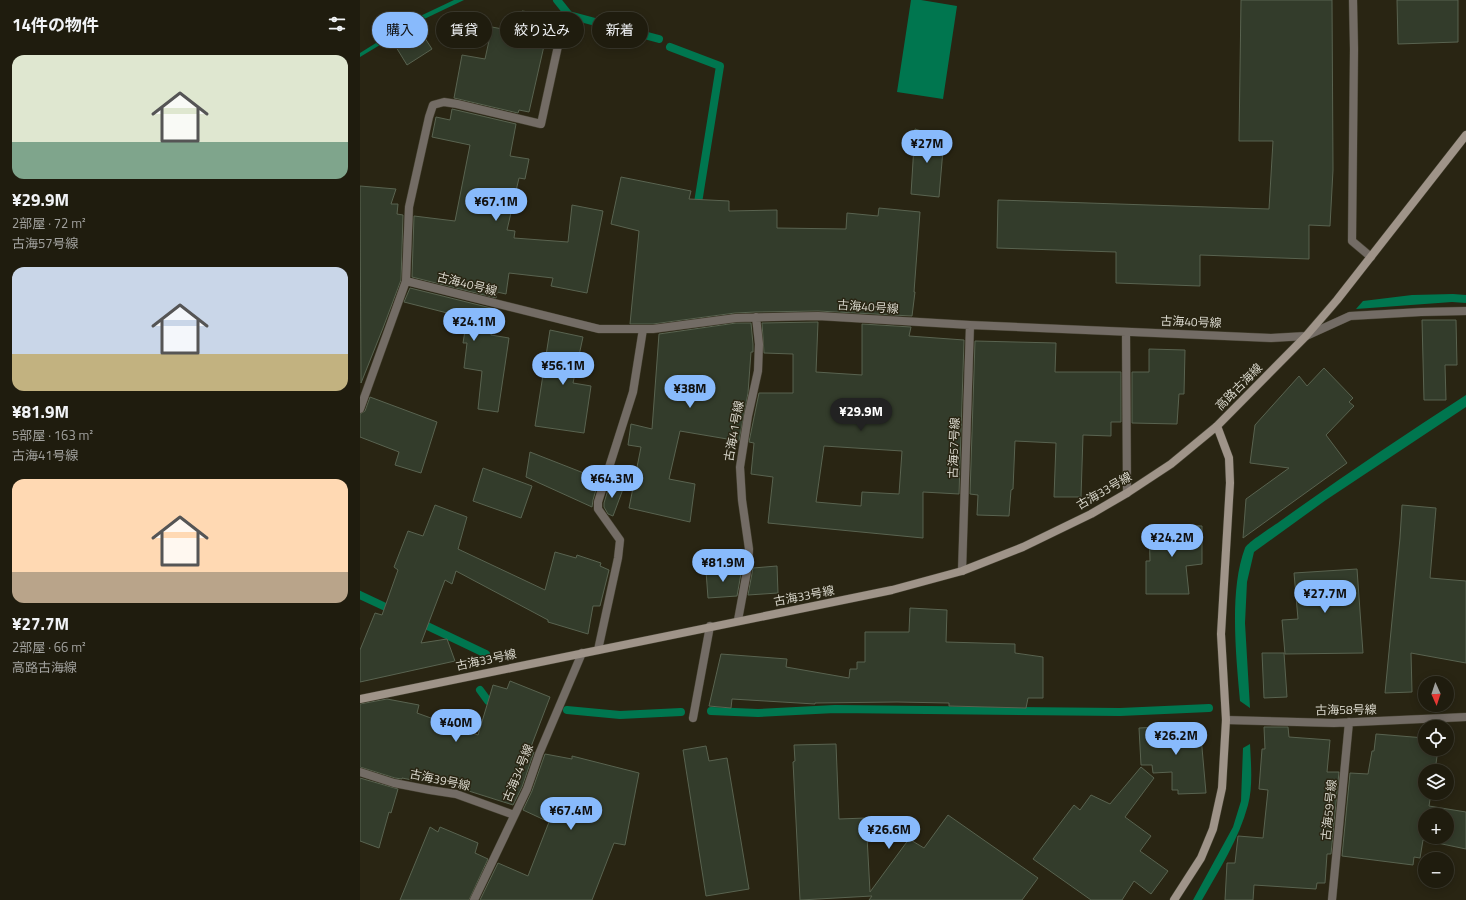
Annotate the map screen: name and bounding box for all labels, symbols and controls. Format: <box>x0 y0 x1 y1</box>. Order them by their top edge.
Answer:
text: 14件の物件 <box>12 12 99 38</box>
chip: 購入 <box>372 12 428 48</box>
chip: 賃貸 <box>436 12 492 48</box>
chip: 絞り込み <box>500 12 584 48</box>
chip: 新着 <box>592 12 648 48</box>
icon: filters <box>326 13 348 35</box>
icon: home <box>144 81 216 153</box>
pin: ¥27M <box>903 130 951 164</box>
text: ¥27M <box>911 133 944 153</box>
text: ¥29.9M <box>12 187 69 213</box>
pin: ¥67.1M <box>463 188 529 222</box>
text: ¥67.1M <box>474 191 518 211</box>
text: 2部屋 · 72 m² <box>12 213 86 233</box>
text: 古海57号線 <box>12 233 79 253</box>
street label: 古海40号線 <box>435 267 499 300</box>
icon: home <box>144 293 216 365</box>
street label: 古海40号線 <box>837 295 899 318</box>
pin: ¥24.1M <box>441 308 507 342</box>
text: ¥24.1M <box>452 311 496 331</box>
street label: 古海40号線 <box>1160 311 1222 332</box>
pin: ¥56.1M <box>530 352 596 386</box>
text: ¥56.1M <box>541 355 585 375</box>
street label: 高路古海線 <box>1211 359 1267 415</box>
pin: ¥38M <box>666 375 714 409</box>
text: ¥38M <box>674 378 707 398</box>
pin: ¥29.9M <box>828 398 894 432</box>
text: ¥81.9M <box>12 399 69 425</box>
street label: 古海41号線 <box>719 399 748 463</box>
text: ¥29.9M <box>839 401 883 421</box>
street label: 古海57号線 <box>943 417 964 479</box>
text: 5部屋 · 163 m² <box>12 425 93 445</box>
text: 古海41号線 <box>12 445 79 465</box>
pin: ¥64.3M <box>579 465 645 499</box>
street label: 古海33号線 <box>1072 467 1135 514</box>
text: ¥64.3M <box>590 468 634 488</box>
icon: home <box>144 505 216 577</box>
pin: ¥24.2M <box>1139 524 1205 558</box>
text: ¥24.2M <box>1150 527 1194 547</box>
pin: ¥81.9M <box>690 549 756 583</box>
text: ¥81.9M <box>701 552 745 572</box>
street label: 古海33号線 <box>772 580 836 611</box>
pin: ¥27.7M <box>1292 580 1358 614</box>
text: ¥27.7M <box>1303 583 1347 603</box>
text: ¥27.7M <box>12 611 69 637</box>
text: 2部屋 · 66 m² <box>12 637 86 657</box>
street label: 古海33号線 <box>454 644 518 675</box>
text: 高路古海線 <box>12 657 77 677</box>
north arrow <box>1418 676 1454 712</box>
map controls <box>1418 676 1454 888</box>
street label: 古海58号線 <box>1315 699 1377 720</box>
pin: ¥40M <box>432 709 480 743</box>
text: ¥40M <box>440 712 473 732</box>
button: locate <box>1418 720 1454 756</box>
pin: ¥26.2M <box>1143 722 1209 756</box>
text: ¥26.2M <box>1154 725 1198 745</box>
street label: 古海34号線 <box>497 741 538 805</box>
street label: 古海39号線 <box>408 764 472 795</box>
button: layers <box>1418 764 1454 800</box>
street label: 古海59号線 <box>1316 778 1341 841</box>
pin: ¥67.4M <box>538 797 604 831</box>
text: ¥67.4M <box>549 800 593 820</box>
button: + <box>1418 808 1454 844</box>
pin: ¥26.6M <box>856 816 922 850</box>
text: ¥26.6M <box>867 819 911 839</box>
button: − <box>1418 852 1454 888</box>

